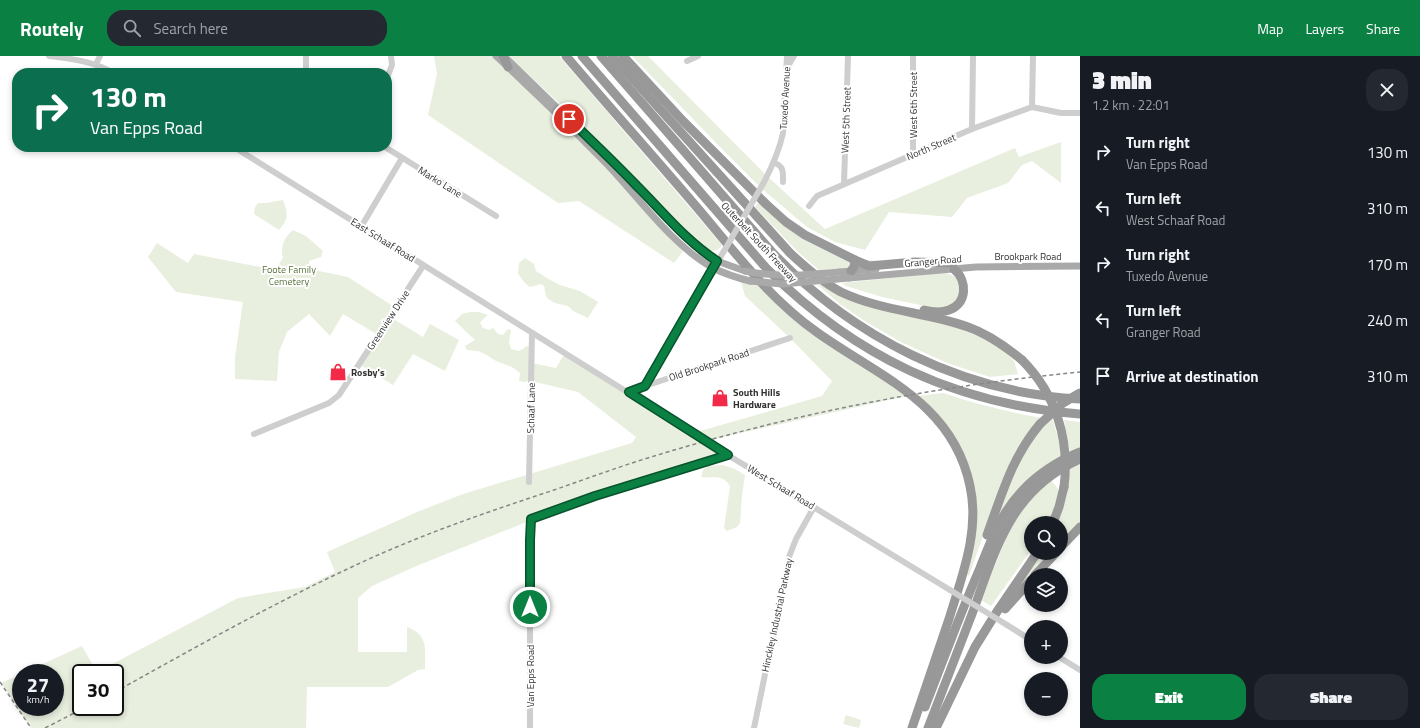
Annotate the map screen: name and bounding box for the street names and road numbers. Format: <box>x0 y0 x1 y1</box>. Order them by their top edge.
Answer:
street label: Tuxedo Avenue <box>776 66 794 130</box>
street label: West 6th Street <box>906 71 921 138</box>
street label: West 5th Street <box>837 86 855 154</box>
street label: North Street <box>904 130 958 164</box>
street label: Marko Lane <box>415 163 465 201</box>
street label: Outerbelt South Freeway <box>718 198 800 286</box>
street label: East Schaaf Road <box>348 214 418 266</box>
street label: Brookpark Road <box>994 249 1062 264</box>
street label: Granger Road <box>904 251 962 271</box>
street label: Greenview Drive <box>363 287 413 353</box>
street label: Old Brookpark Road <box>667 345 751 385</box>
street label: Schaaf Lane <box>523 382 539 434</box>
street label: West Schaaf Road <box>744 461 818 513</box>
street label: Hinckley Industrial Parkway <box>758 557 796 673</box>
street label: Van Epps Road <box>523 645 538 707</box>

